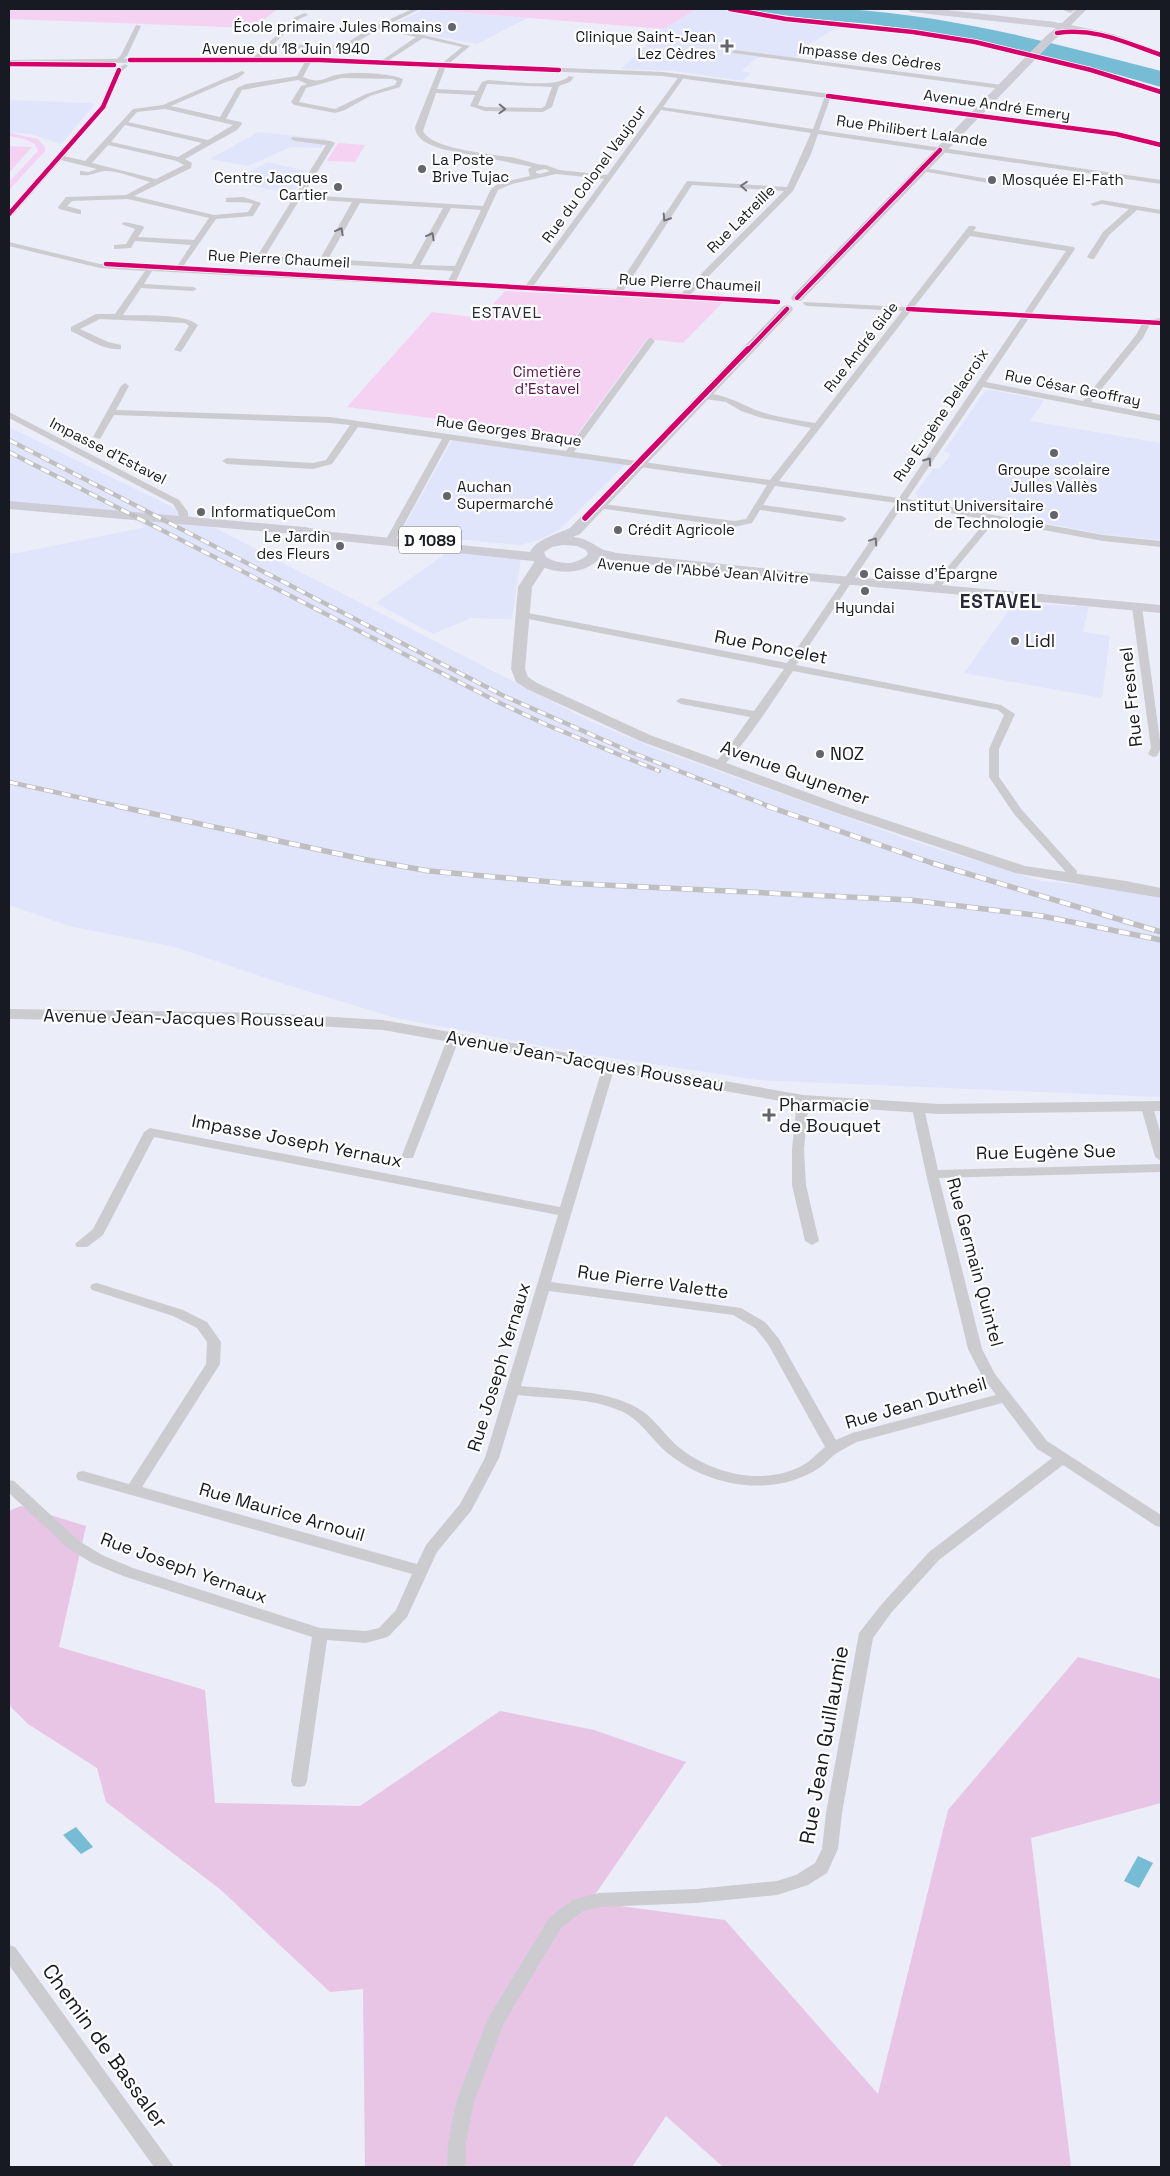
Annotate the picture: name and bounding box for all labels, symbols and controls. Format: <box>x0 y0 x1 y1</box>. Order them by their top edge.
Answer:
place label: École primaire Jules Romains <box>234 17 442 36</box>
marker: École primaire Jules Romains <box>446 21 458 33</box>
place label: Clinique Saint-Jean Lez Cèdres <box>575 27 716 63</box>
street label: Impasse des Cèdres <box>797 38 943 75</box>
street label: Avenue du 18 Juin 1940 <box>202 39 370 58</box>
marker: Clinique Saint-Jean Lez Cèdres <box>720 39 734 53</box>
street label: Avenue André Emery <box>922 85 1072 124</box>
street label: Rue du Colonel Vaujour <box>537 101 650 246</box>
one-way arrow <box>498 104 506 114</box>
street label: Rue Philibert Lalande <box>835 110 989 151</box>
place label: La Poste Brive Tujac <box>432 150 509 186</box>
marker: La Poste Brive Tujac <box>416 163 428 175</box>
place label: Centre Jacques Cartier <box>214 168 328 204</box>
place label: Mosquée El-Fath <box>1002 170 1124 189</box>
marker: Mosquée El-Fath <box>986 174 998 186</box>
street label: Rue Latreille <box>703 180 779 257</box>
one-way arrow <box>739 180 747 191</box>
marker: Centre Jacques Cartier <box>332 181 344 193</box>
one-way arrow <box>663 212 673 221</box>
one-way arrow <box>334 228 344 237</box>
one-way arrow <box>425 232 435 241</box>
street label: Rue Pierre Chaumeil <box>207 245 351 272</box>
street label: Rue Pierre Chaumeil <box>618 269 762 296</box>
street label: Rue André Gide <box>819 298 902 396</box>
district label: ESTAVEL <box>472 302 542 323</box>
street label: Rue Eugène Delacroix <box>889 344 992 485</box>
park label: Cimetière d'Estavel <box>513 362 581 398</box>
street label: Rue César Geoffray <box>1004 365 1143 410</box>
street label: Rue Georges Braque <box>435 411 583 450</box>
street label: Impasse d'Estavel <box>47 413 170 488</box>
marker: Groupe scolaire Julles Vallès <box>1048 447 1060 459</box>
one-way arrow <box>922 457 932 466</box>
place label: Groupe scolaire Julles Vallès <box>998 460 1110 496</box>
place label: Auchan Supermarché <box>457 477 554 513</box>
marker: Auchan Supermarché <box>441 490 453 502</box>
place label: Institut Universitaire de Technologie <box>896 496 1044 532</box>
place label: InformatiqueCom <box>211 502 336 521</box>
marker: InformatiqueCom <box>195 506 207 518</box>
marker: Institut Universitaire de Technologie <box>1048 509 1060 521</box>
place label: Crédit Agricole <box>628 520 735 539</box>
marker: Crédit Agricole <box>612 524 624 536</box>
road number: D 1089 <box>399 526 461 554</box>
place label: Le Jardin des Fleurs <box>256 527 330 563</box>
one-way arrow <box>868 537 877 547</box>
marker: Le Jardin des Fleurs <box>334 540 346 552</box>
street label: Avenue de l'Abbé Jean Alvitre <box>597 554 809 587</box>
place label: Caisse d'Épargne <box>874 564 998 583</box>
marker: Caisse d'Épargne <box>858 568 870 580</box>
marker: Hyundai <box>859 585 871 597</box>
district label: ESTAVEL <box>960 589 1042 614</box>
place label: Hyundai <box>835 598 895 617</box>
street label: Rue Poncelet <box>713 624 830 669</box>
place label: Lidl <box>1025 629 1055 652</box>
marker: Lidl <box>1009 635 1021 647</box>
street label: Rue Fresnel <box>1114 646 1147 748</box>
street label: Avenue Guynemer <box>718 735 873 810</box>
place label: NOZ <box>830 742 864 765</box>
marker: NOZ <box>814 748 826 760</box>
street label: Avenue Jean-Jacques Rousseau <box>43 1004 325 1031</box>
street label: Avenue Jean-Jacques Rousseau <box>445 1025 726 1096</box>
place label: Pharmacie de Bouquet <box>779 1093 881 1137</box>
street label: Impasse Joseph Yernaux <box>190 1109 404 1172</box>
marker: Pharmacie de Bouquet <box>763 1109 775 1121</box>
street label: Rue Eugène Sue <box>976 1139 1116 1164</box>
street label: Rue Germain Quintel <box>942 1175 1009 1349</box>
street label: Rue Pierre Valette <box>576 1260 730 1304</box>
street label: Rue Joseph Yernaux <box>462 1279 535 1454</box>
street label: Rue Jean Dutheil <box>842 1371 989 1434</box>
street label: Rue Maurice Arnouil <box>197 1477 368 1546</box>
street label: Rue Joseph Yernaux <box>98 1527 271 1608</box>
street label: Rue Jean Guillaumie <box>793 1644 854 1846</box>
street label: Chemin de Bassaler <box>37 1958 174 2133</box>

